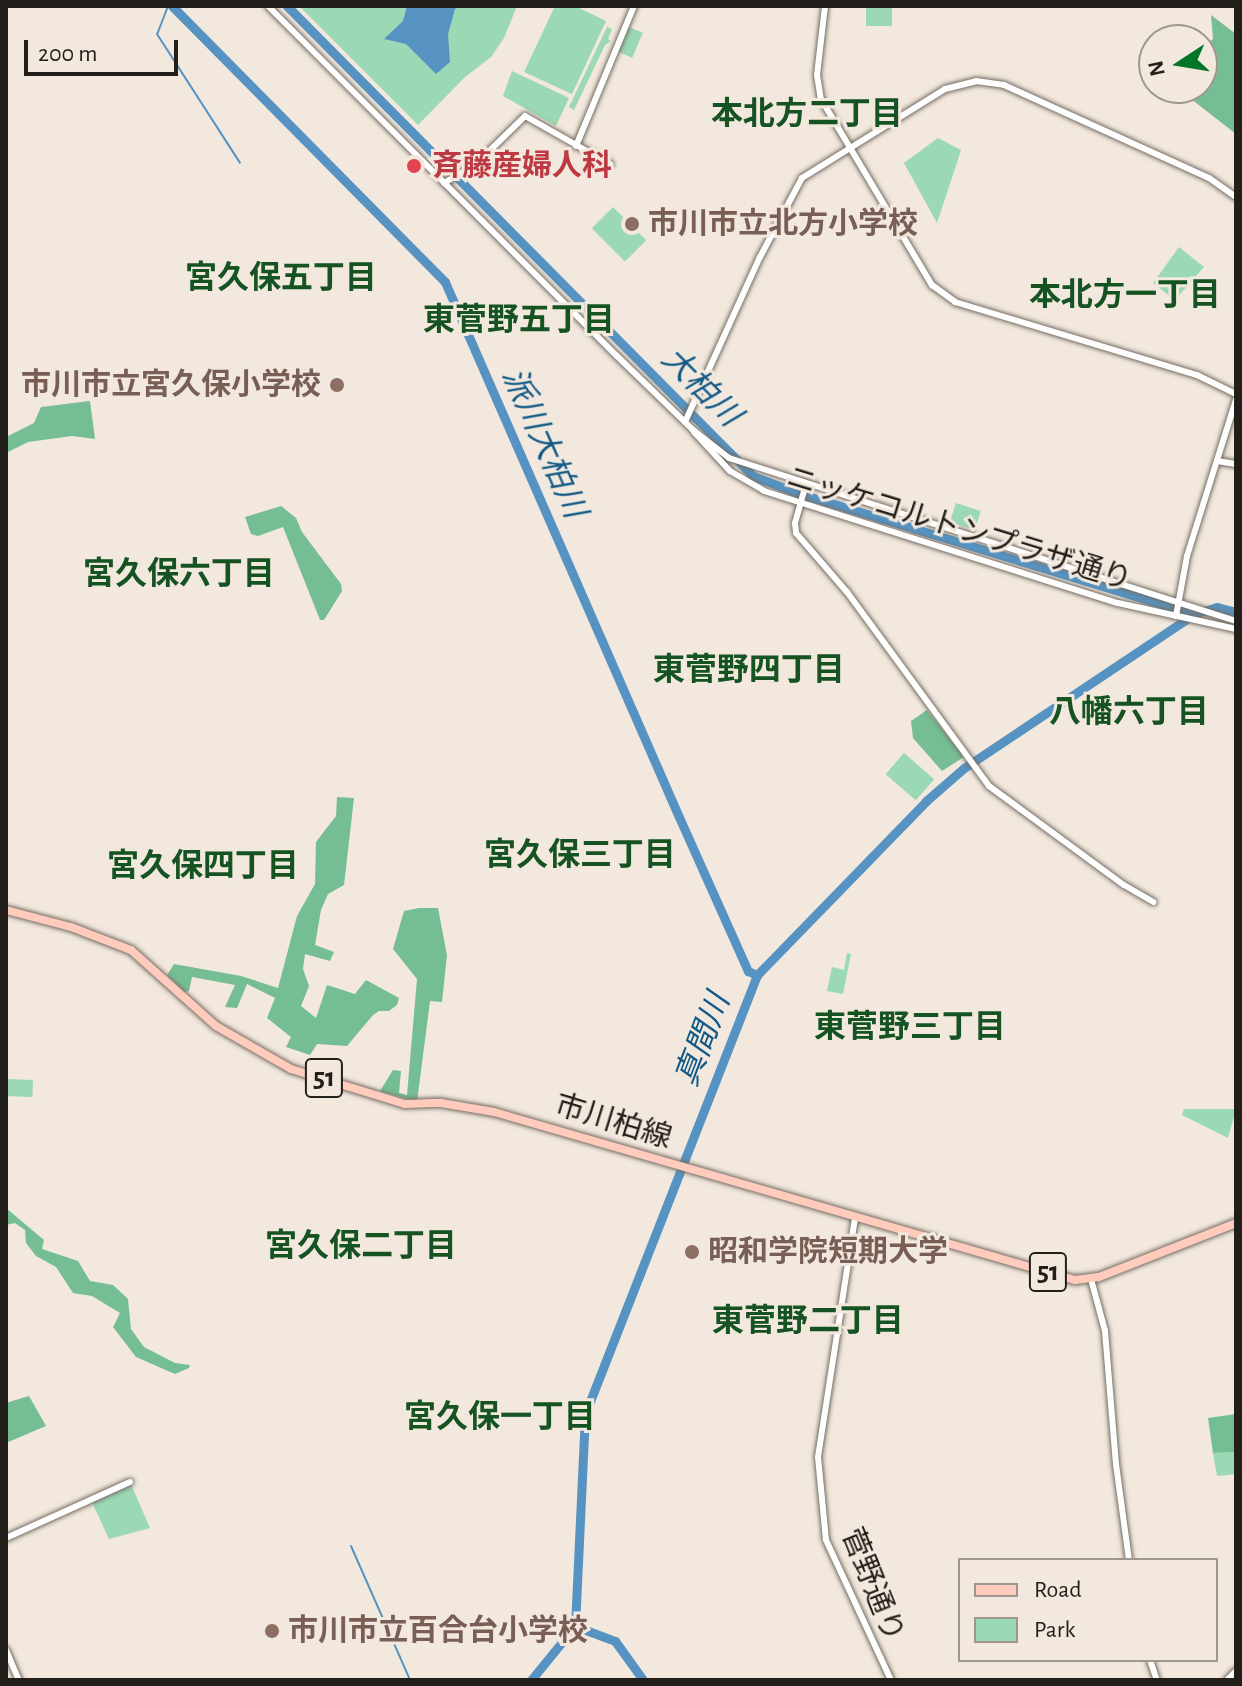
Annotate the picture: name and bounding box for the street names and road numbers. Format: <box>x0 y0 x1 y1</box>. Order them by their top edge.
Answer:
street label: ニッケコルトンプラザ通り <box>782 459 1136 599</box>
road number: 51 <box>304 1054 344 1102</box>
street label: 市川柏線 <box>550 1087 676 1157</box>
road number: 51 <box>1028 1248 1068 1296</box>
street label: 菅野通り <box>833 1523 911 1647</box>

